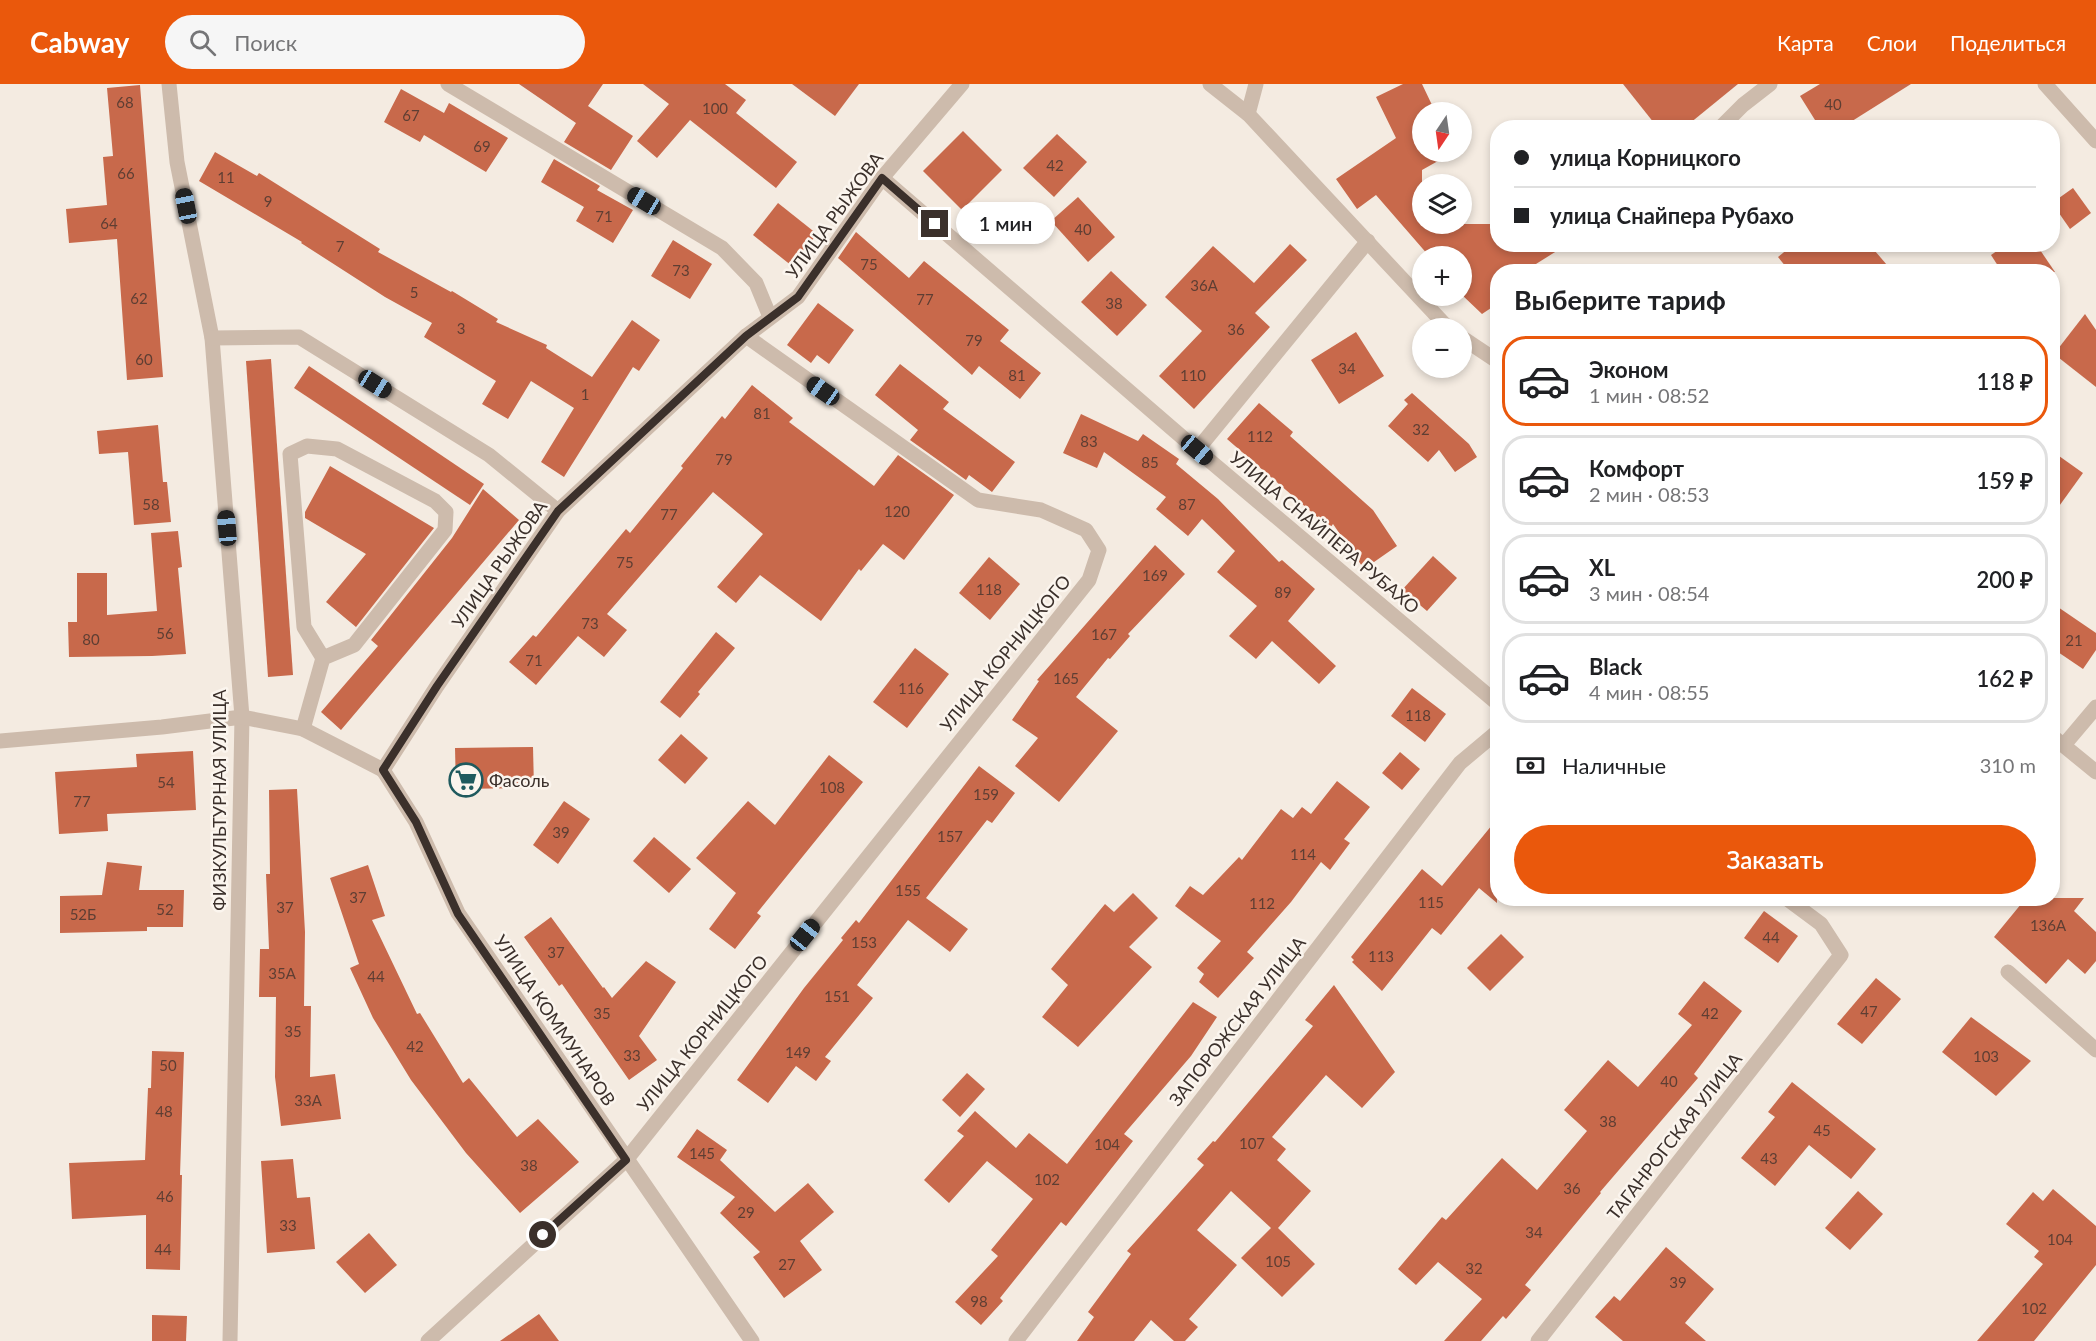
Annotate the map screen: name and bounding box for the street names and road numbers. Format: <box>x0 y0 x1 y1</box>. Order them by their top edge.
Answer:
street label: УЛИЦА РЫЖОВА <box>781 147 888 283</box>
street label: УЛИЦА СНАЙПЕРА РУБАХО <box>1226 446 1424 618</box>
street label: УЛИЦА РЫЖОВА <box>447 495 552 632</box>
street label: УЛИЦА КОРНИЦКОГО <box>935 570 1075 736</box>
street label: ФИЗКУЛЬТУРНАЯ УЛИЦА <box>208 689 230 911</box>
street label: УЛИЦА КОММУНАРОВ <box>490 930 620 1110</box>
street label: ЗАПОРОЖСКАЯ УЛИЦА <box>1164 931 1310 1110</box>
street label: УЛИЦА КОРНИЦКОГО <box>632 950 772 1116</box>
street label: ТАГАНРОГСКАЯ УЛИЦА <box>1602 1047 1747 1224</box>

